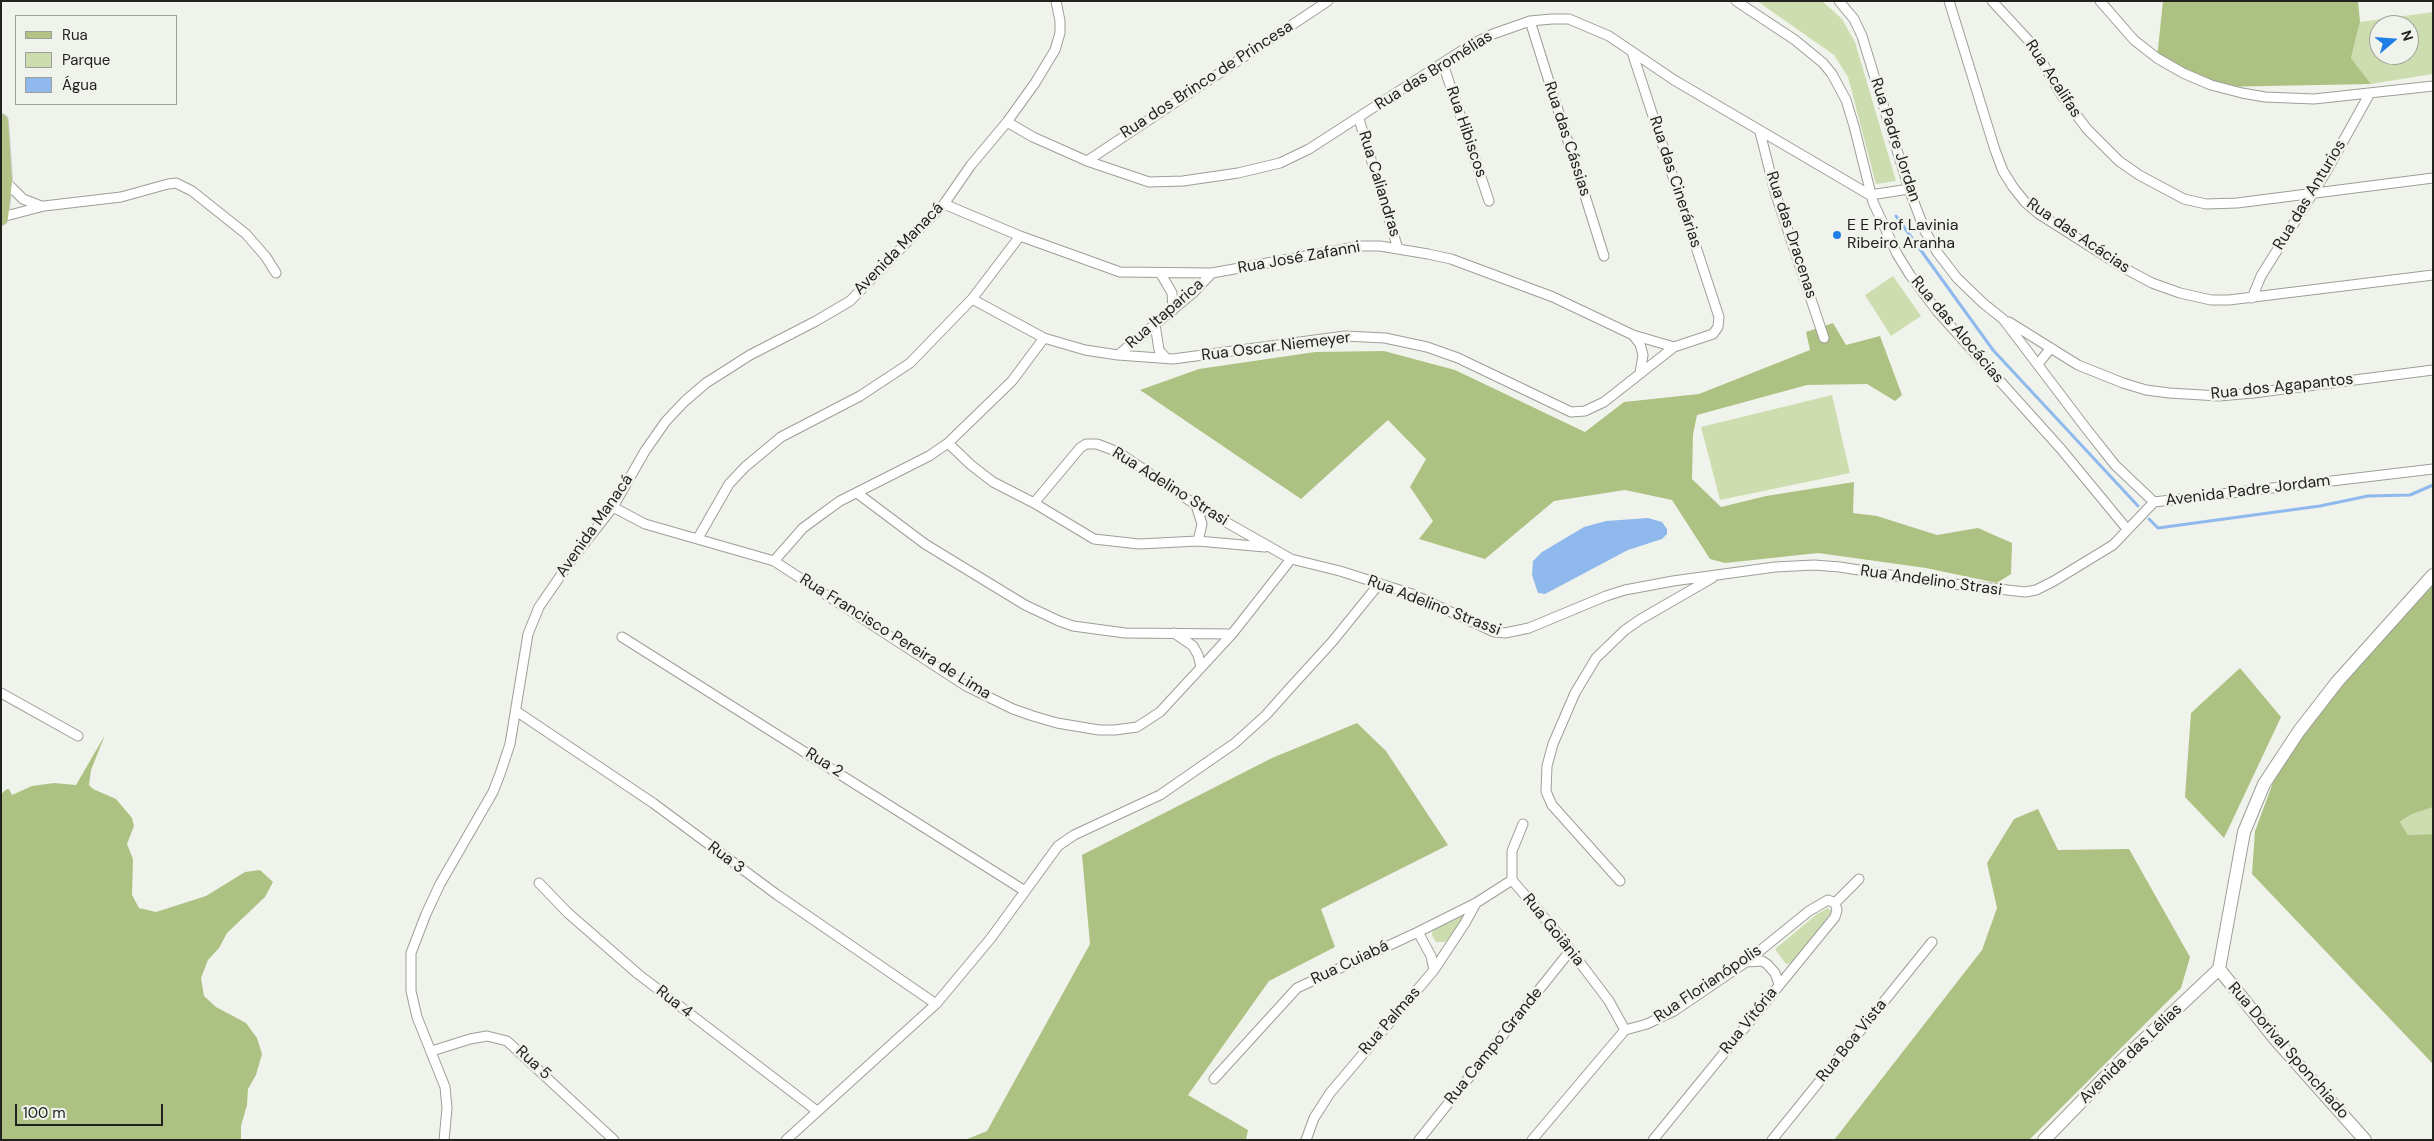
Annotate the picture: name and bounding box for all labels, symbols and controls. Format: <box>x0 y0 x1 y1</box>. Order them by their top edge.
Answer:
legend <box>15 15 178 105</box>
north arrow <box>2369 15 2419 65</box>
street label: Rua dos Brinco de Princesa <box>1117 17 1297 143</box>
text: Rua <box>62 25 88 45</box>
street label: Rua das Bromélias <box>1372 27 1496 115</box>
text: N <box>2397 28 2417 43</box>
street label: Rua Acalifas <box>2021 36 2085 122</box>
text: Parque <box>62 50 110 70</box>
text: Água <box>62 75 97 95</box>
street label: Rua Padre Jordan <box>1866 76 1924 204</box>
street label: Rua das Cássias <box>1539 79 1595 199</box>
street label: Rua Hibiscos <box>1441 84 1491 180</box>
street label: Rua das Cinerárias <box>1645 114 1705 250</box>
street label: Rua Caliandras <box>1354 129 1404 239</box>
street label: Rua das Anturios <box>2270 136 2350 254</box>
street label: Rua das Dracenas <box>1761 169 1821 301</box>
street label: Rua das Acácias <box>2023 194 2133 278</box>
street label: Avenida Manacá <box>850 199 948 299</box>
place label: E E Prof Lavinia Ribeiro Aranha <box>1847 216 1959 254</box>
marker: E E Prof Lavinia Ribeiro Aranha <box>1831 229 1843 241</box>
street label: Rua José Zafanni <box>1236 238 1362 278</box>
street label: Rua das Alocácias <box>1907 273 2007 387</box>
street label: Rua Itaparica <box>1122 275 1208 353</box>
street label: Rua Oscar Niemeyer <box>1200 328 1352 366</box>
street label: Rua dos Agapantos <box>2210 370 2354 404</box>
street label: Rua Adelino Strasi <box>1108 444 1232 530</box>
street label: Avenida Manacá <box>552 471 638 581</box>
street label: Avenida Padre Jordam <box>2165 471 2331 511</box>
street label: Rua Andelino Strasi <box>1859 562 2003 600</box>
street label: Rua Francisco Pereira de Lima <box>796 570 994 704</box>
street label: Rua Adelino Strassi <box>1365 572 1503 640</box>
street label: Rua 2 <box>802 744 846 782</box>
street label: Rua 3 <box>704 838 748 878</box>
street label: Rua Goiânia <box>1518 890 1588 970</box>
street label: Rua Cuiabá <box>1308 937 1392 989</box>
street label: Rua Florianópolis <box>1651 941 1765 1027</box>
street label: Rua Dorival Sponchiado <box>2223 979 2353 1123</box>
street label: Rua 4 <box>652 982 696 1022</box>
street label: Rua Palmas <box>1355 983 1425 1059</box>
street label: Rua Campo Grande <box>1441 984 1547 1108</box>
street label: Rua Vitória <box>1716 984 1782 1058</box>
street label: Rua Boa Vista <box>1813 996 1891 1086</box>
street label: Avenida das Lélias <box>2076 1000 2186 1108</box>
street label: Rua 5 <box>511 1042 555 1084</box>
scale bar <box>18 1094 165 1126</box>
text: 100 m <box>23 1103 66 1123</box>

